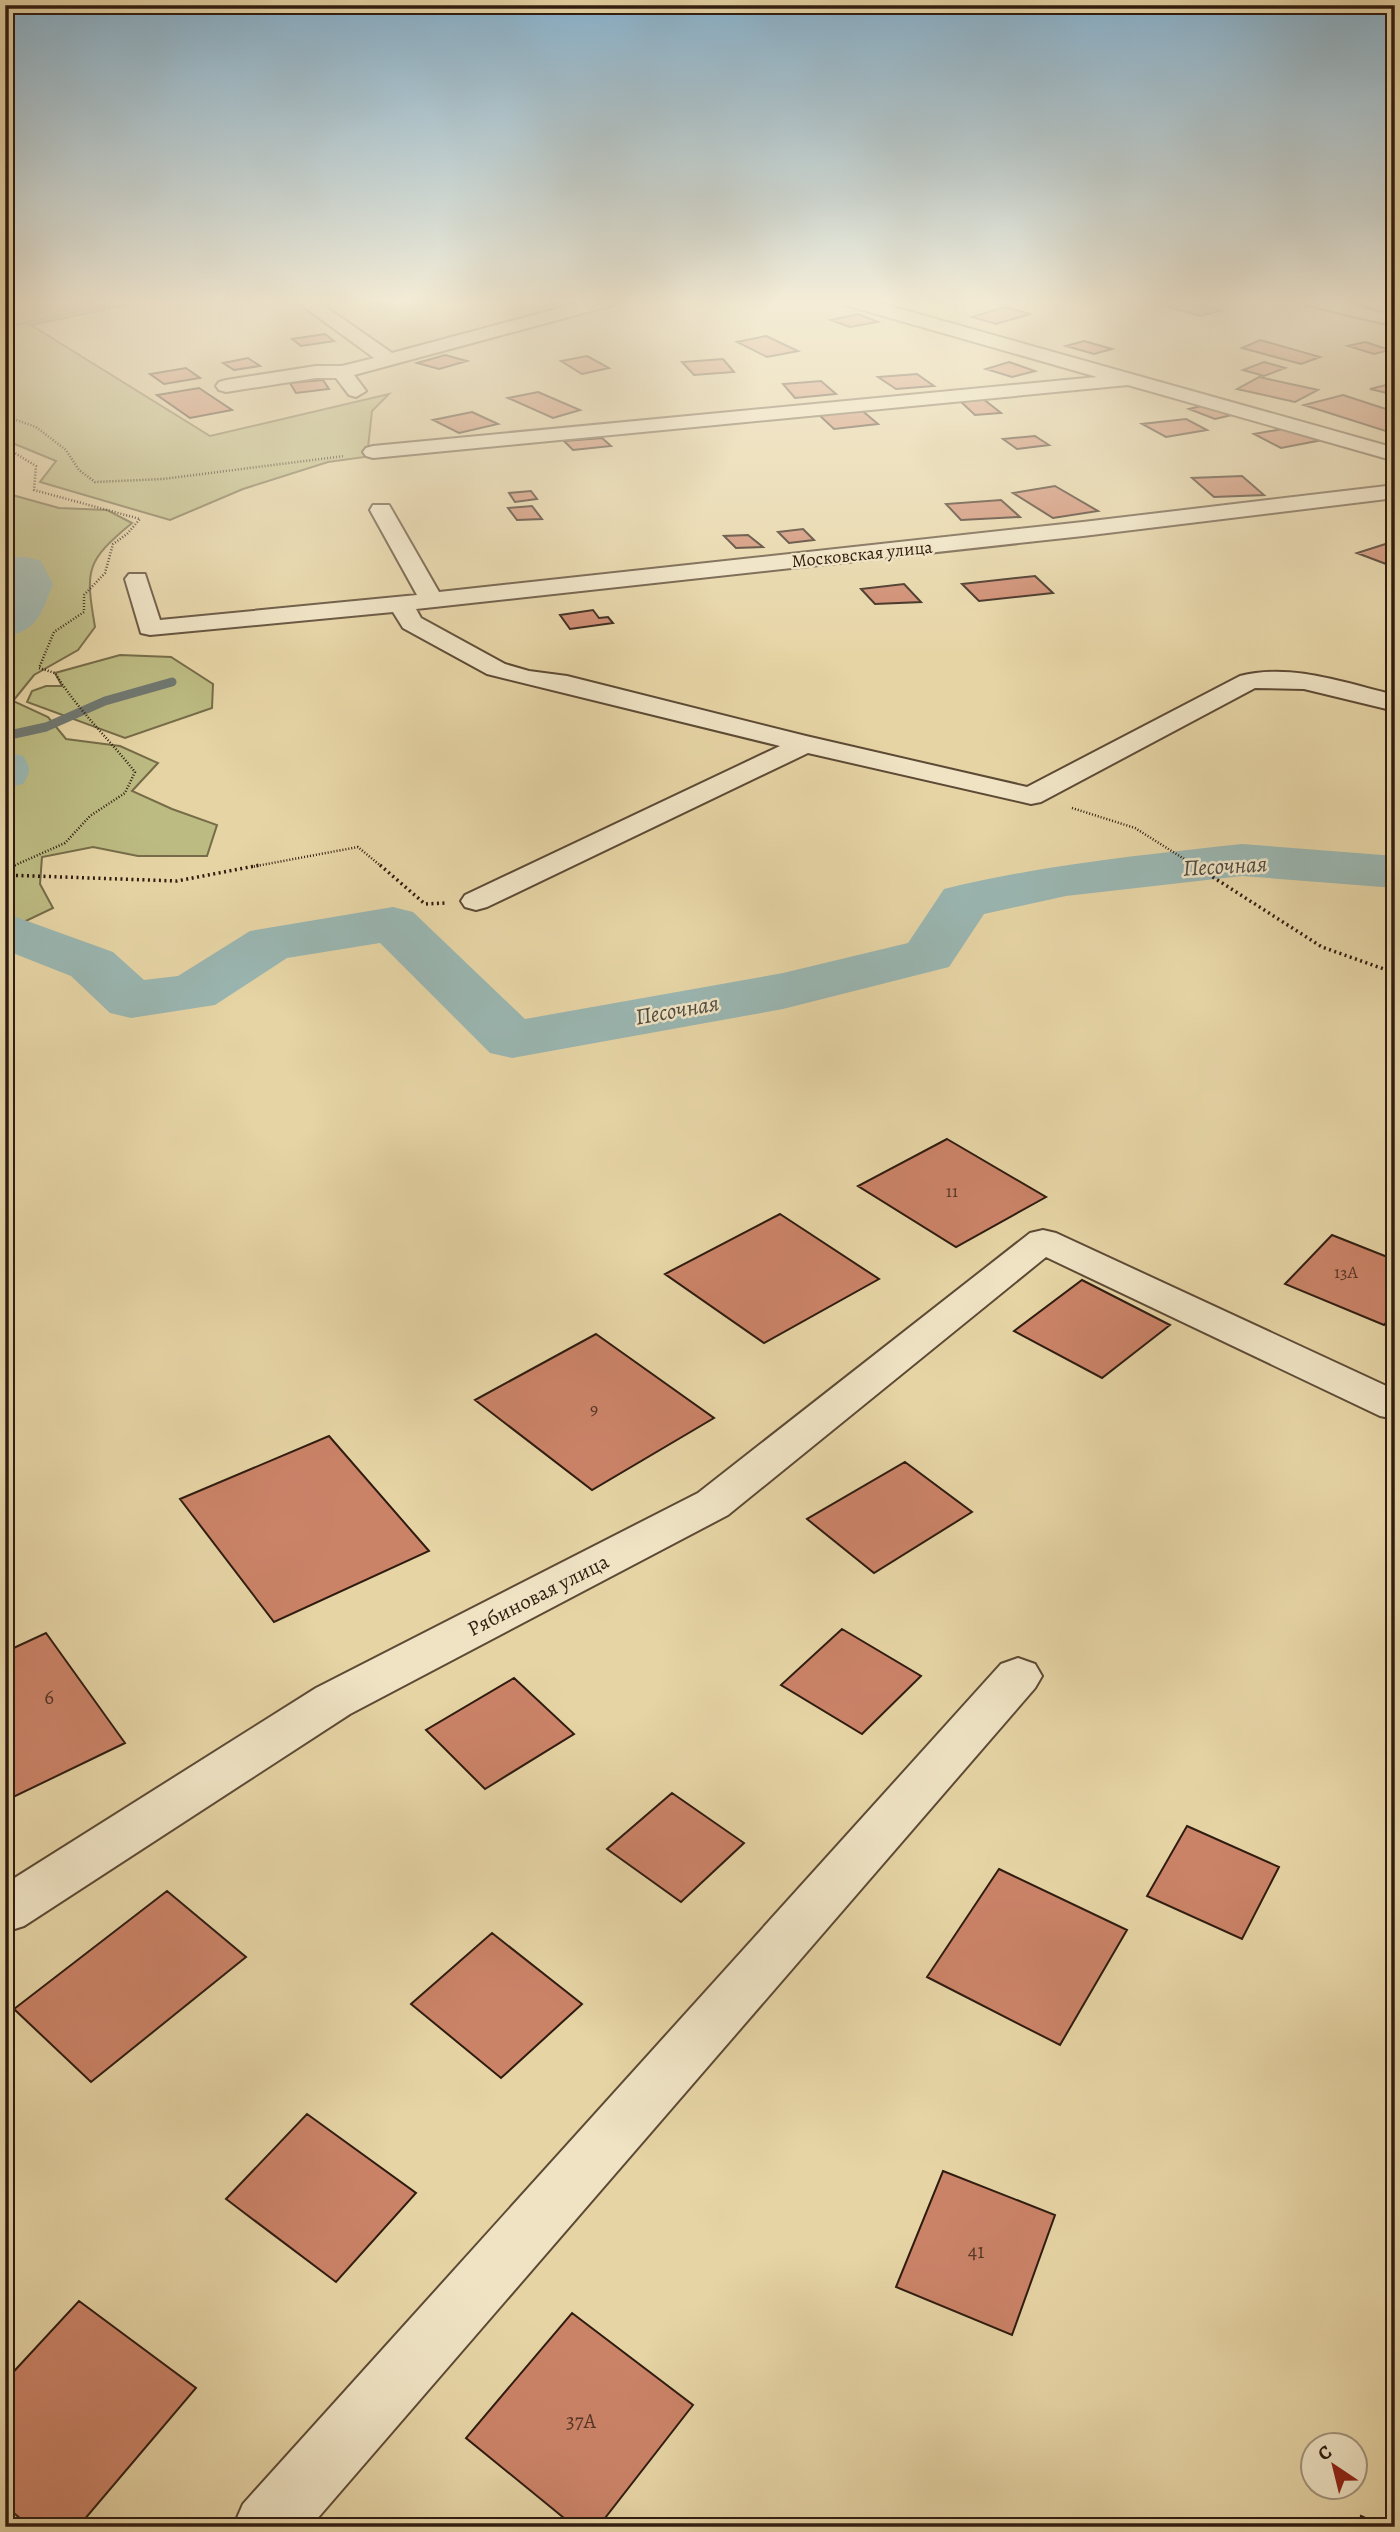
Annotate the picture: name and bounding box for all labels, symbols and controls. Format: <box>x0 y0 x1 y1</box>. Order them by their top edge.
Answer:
street label: Московская улица <box>790 535 934 573</box>
water label: Песочная <box>1182 848 1268 884</box>
water label: Песочная <box>633 987 721 1033</box>
house number: 11 <box>946 1179 958 1203</box>
house number: 13А <box>1334 1260 1359 1284</box>
house number: 9 <box>590 1397 598 1421</box>
street label: Рябиновая улица <box>462 1547 614 1643</box>
house number: 6 <box>44 1683 54 1711</box>
house number: 41 <box>968 2237 984 2265</box>
house number: 37А <box>566 2407 597 2435</box>
north arrow <box>1298 2430 1368 2500</box>
text: С <box>1313 2439 1337 2467</box>

